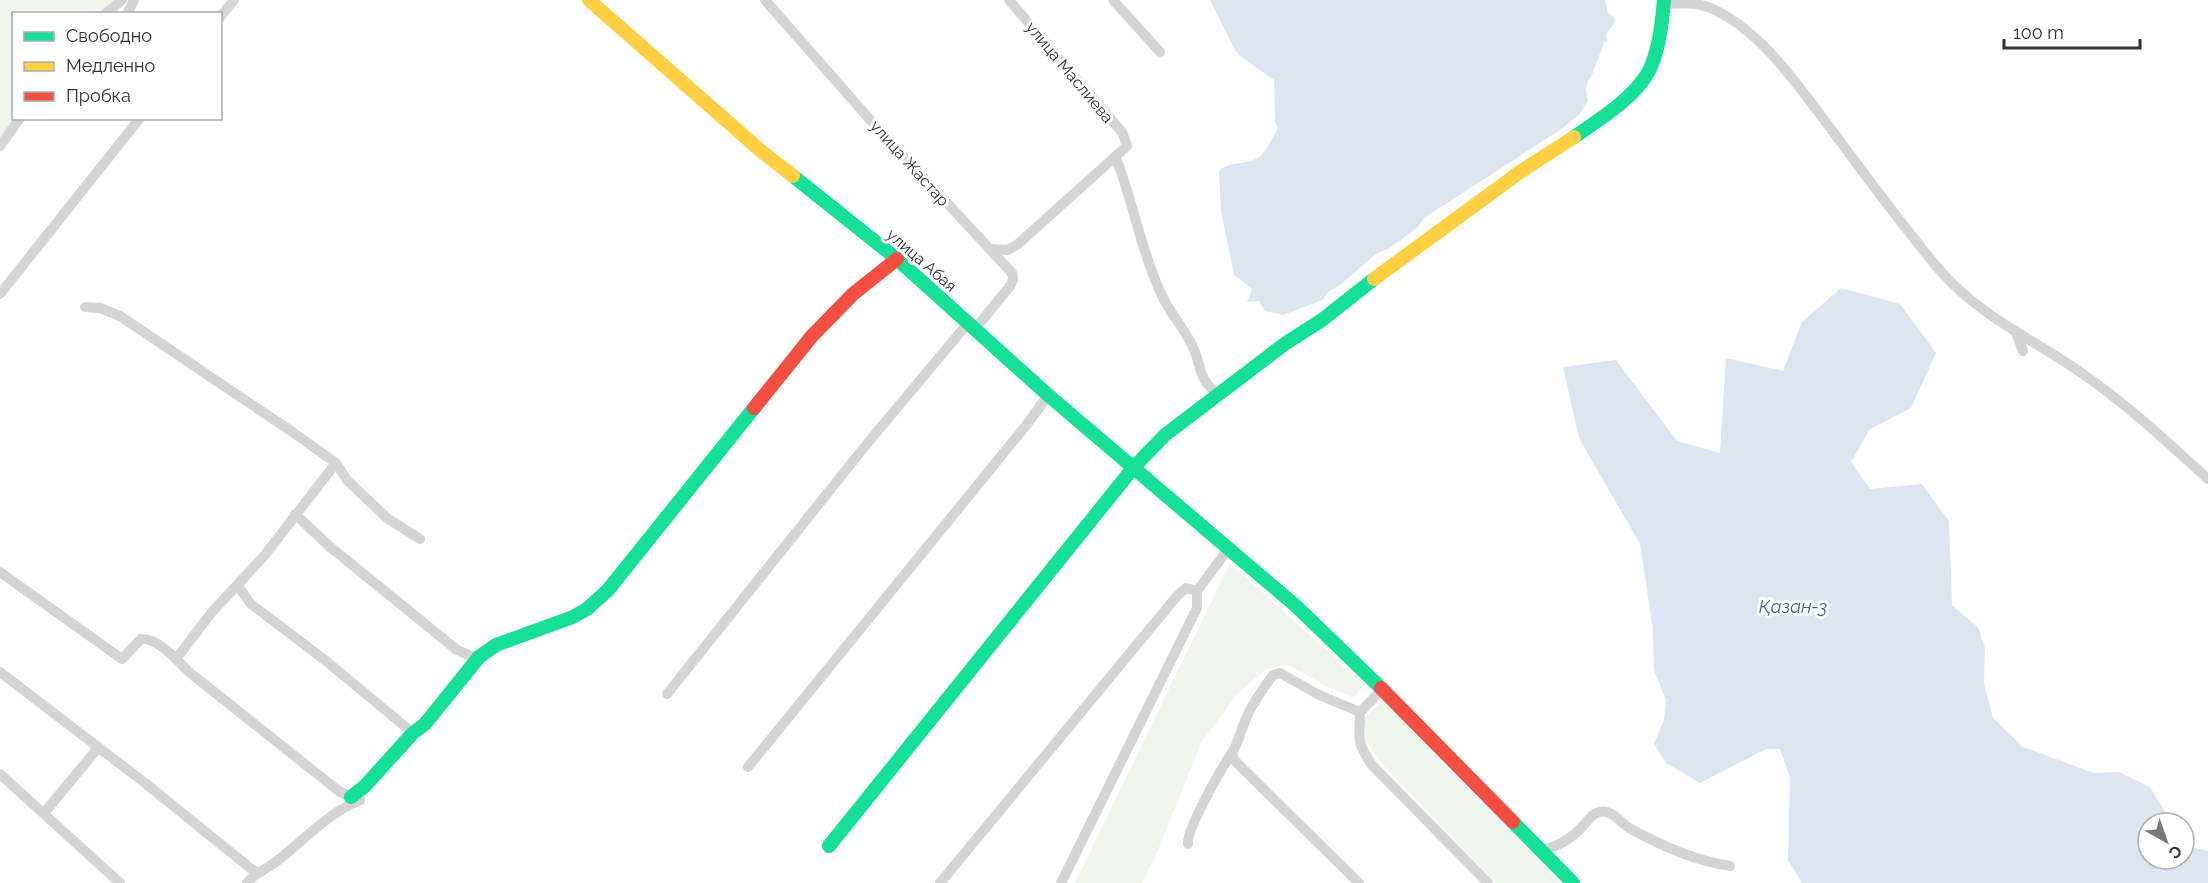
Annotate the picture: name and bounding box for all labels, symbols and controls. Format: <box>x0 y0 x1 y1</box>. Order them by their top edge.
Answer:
legend <box>12 12 222 120</box>
scale bar <box>2004 12 2140 50</box>
street label: улица Маслиева <box>1022 18 1117 127</box>
text: 100 m <box>2013 22 2064 43</box>
text: Свободно <box>66 25 152 46</box>
text: Медленно <box>66 55 155 76</box>
text: Пробка <box>66 85 131 106</box>
street label: улица Жастар <box>866 117 953 210</box>
street label: улица Абая <box>883 225 960 296</box>
water label: Қазан-3 <box>1759 596 1827 617</box>
north arrow <box>2136 811 2196 871</box>
text: С <box>2165 841 2186 863</box>

